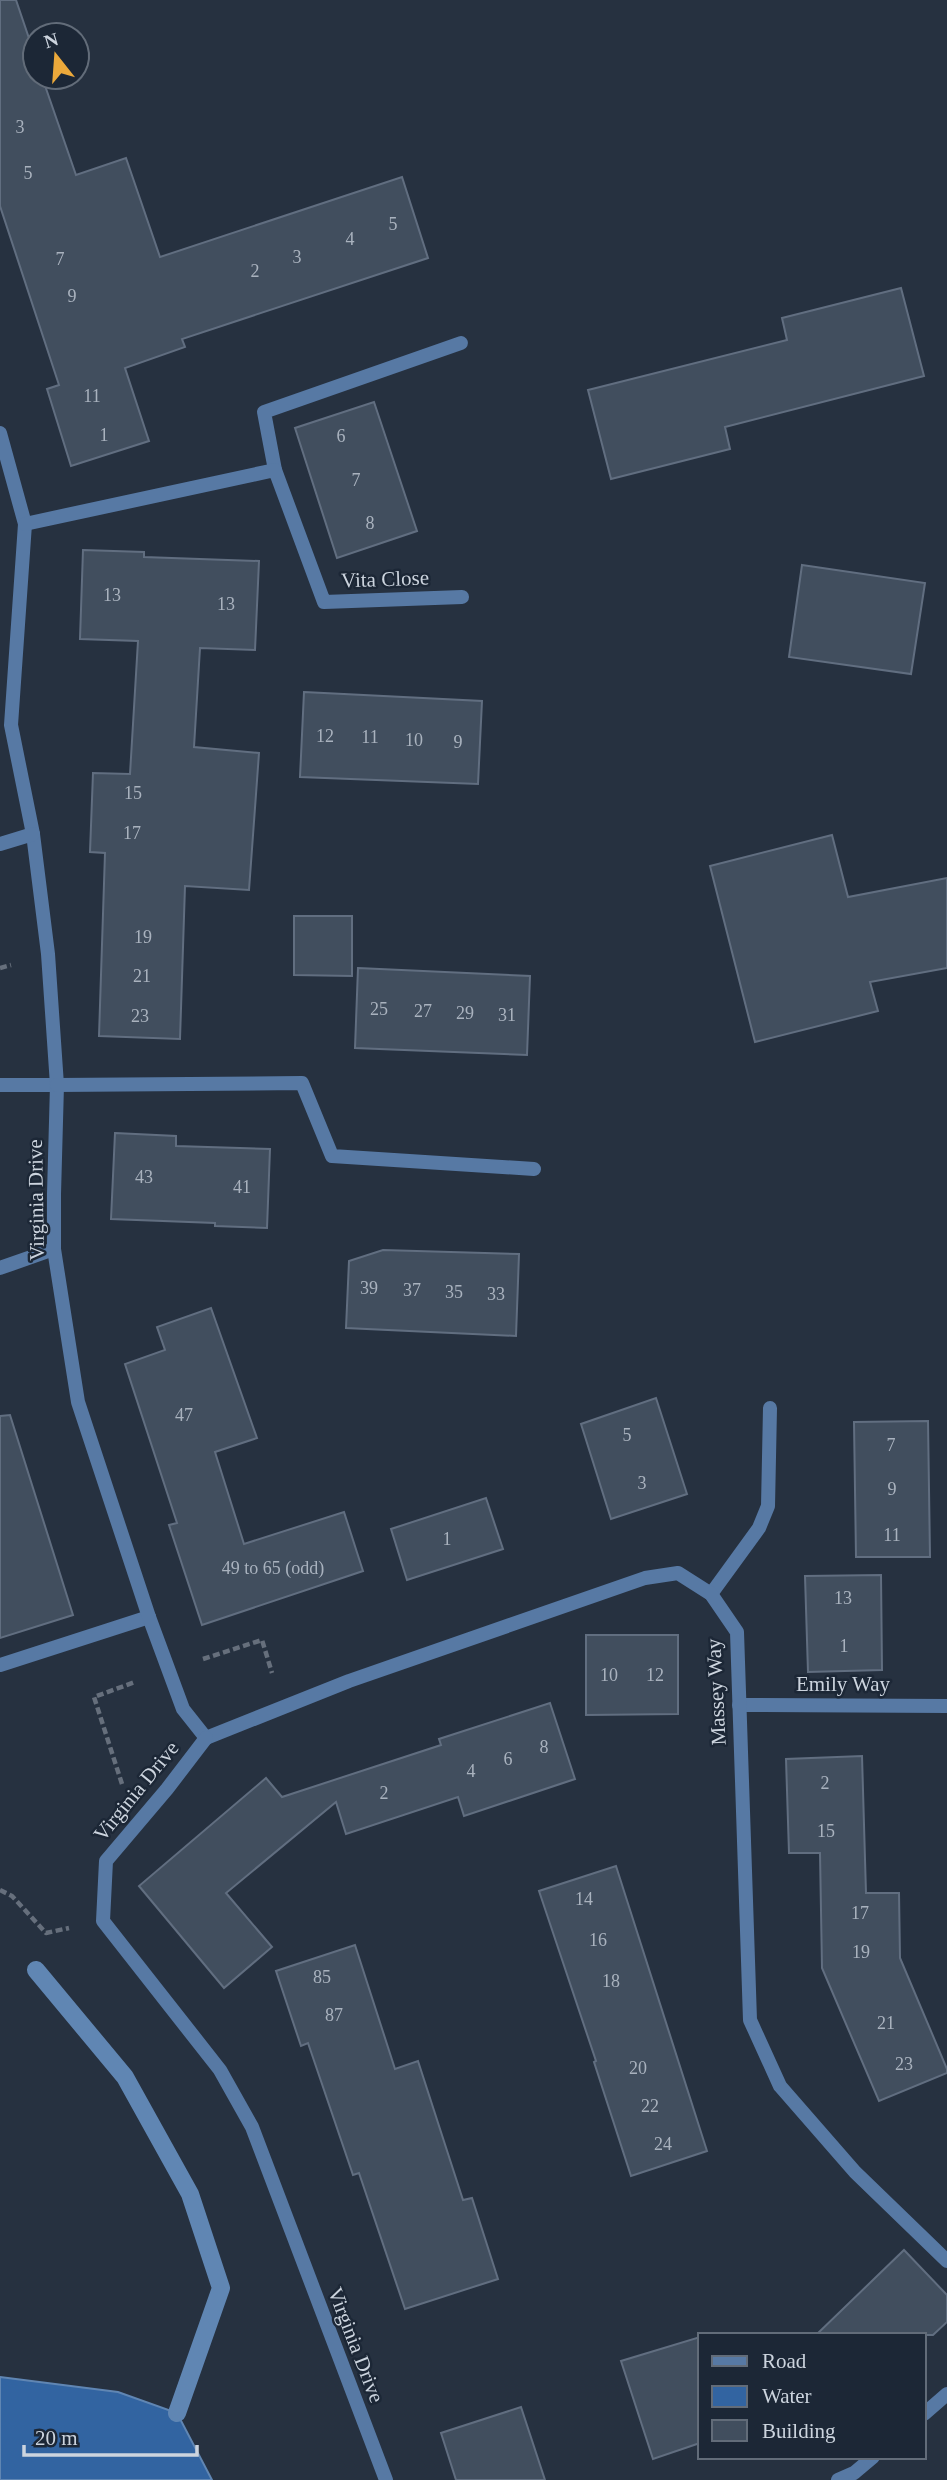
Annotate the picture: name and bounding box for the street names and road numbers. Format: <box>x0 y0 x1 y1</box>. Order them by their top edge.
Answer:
street label: Vita Close <box>341 565 429 593</box>
street label: Virginia Drive <box>23 1139 49 1261</box>
street label: Massey Way <box>701 1637 731 1746</box>
street label: Emily Way <box>796 1672 891 1696</box>
street label: Virginia Drive <box>88 1736 184 1846</box>
street label: Virginia Drive <box>323 2284 389 2406</box>

